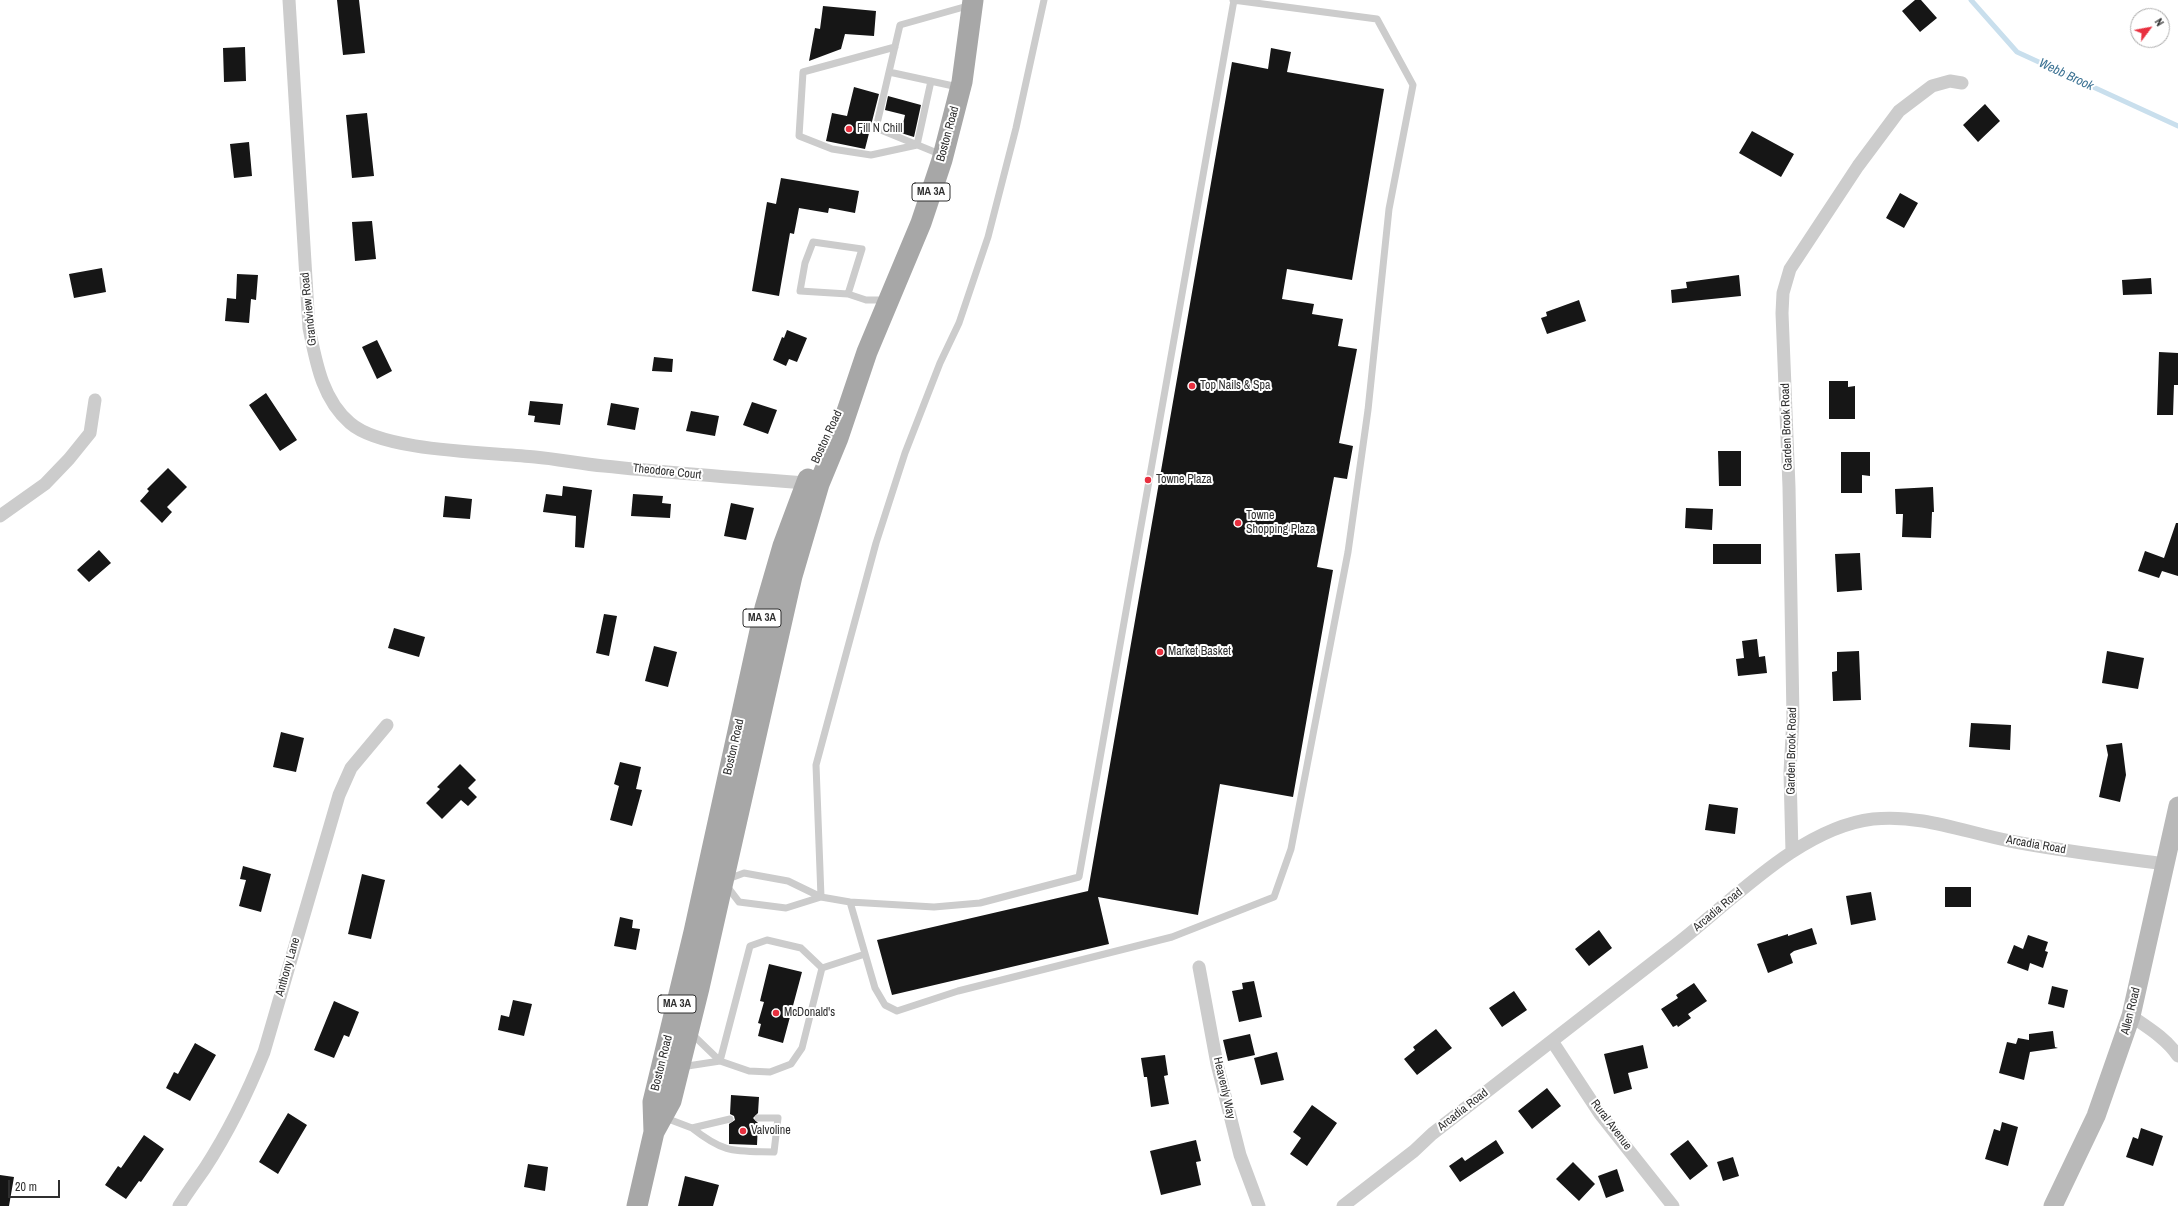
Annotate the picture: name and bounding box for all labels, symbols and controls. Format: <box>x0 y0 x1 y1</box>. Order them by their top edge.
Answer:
north arrow <box>2130 8 2170 48</box>
text: N <box>2152 16 2167 29</box>
water label: Webb Brook <box>2036 56 2096 94</box>
street label: Boston Road <box>934 105 962 163</box>
place label: Fill N Chill <box>857 122 902 136</box>
marker: Fill N Chill <box>844 124 854 134</box>
road number: MA 3A <box>912 183 950 201</box>
street label: Grandview Road <box>298 272 320 346</box>
place label: Top Nails & Spa <box>1200 379 1271 393</box>
marker: Top Nails & Spa <box>1187 381 1197 391</box>
street label: Garden Brook Road <box>1778 383 1796 471</box>
street label: Boston Road <box>808 408 846 466</box>
street label: Theodore Court <box>632 461 702 483</box>
place label: Towne Plaza <box>1156 473 1212 487</box>
marker: Towne Plaza <box>1143 475 1153 485</box>
place label: Towne Shopping Plaza <box>1246 509 1315 537</box>
marker: Towne Shopping Plaza <box>1233 518 1243 528</box>
road number: MA 3A <box>743 609 781 627</box>
place label: Market Basket <box>1168 645 1231 659</box>
marker: Market Basket <box>1155 647 1165 657</box>
street label: Garden Brook Road <box>1784 707 1800 795</box>
street label: Boston Road <box>721 718 747 776</box>
street label: Arcadia Road <box>2005 833 2067 857</box>
street label: Arcadia Road <box>1690 885 1746 935</box>
street label: Anthony Lane <box>273 936 303 998</box>
street label: Allen Road <box>2118 986 2144 1036</box>
road number: MA 3A <box>658 995 696 1013</box>
place label: McDonald's <box>784 1006 835 1020</box>
marker: McDonald's <box>771 1008 781 1018</box>
street label: Boston Road <box>648 1034 676 1092</box>
street label: Heavenly Way <box>1210 1056 1238 1120</box>
street label: Arcadia Road <box>1435 1086 1491 1134</box>
street label: Rural Avenue <box>1587 1097 1635 1153</box>
place label: Valvoline <box>751 1124 791 1138</box>
marker: Valvoline <box>738 1126 748 1136</box>
scale bar <box>10 1172 62 1198</box>
text: 20 m <box>15 1179 37 1195</box>

